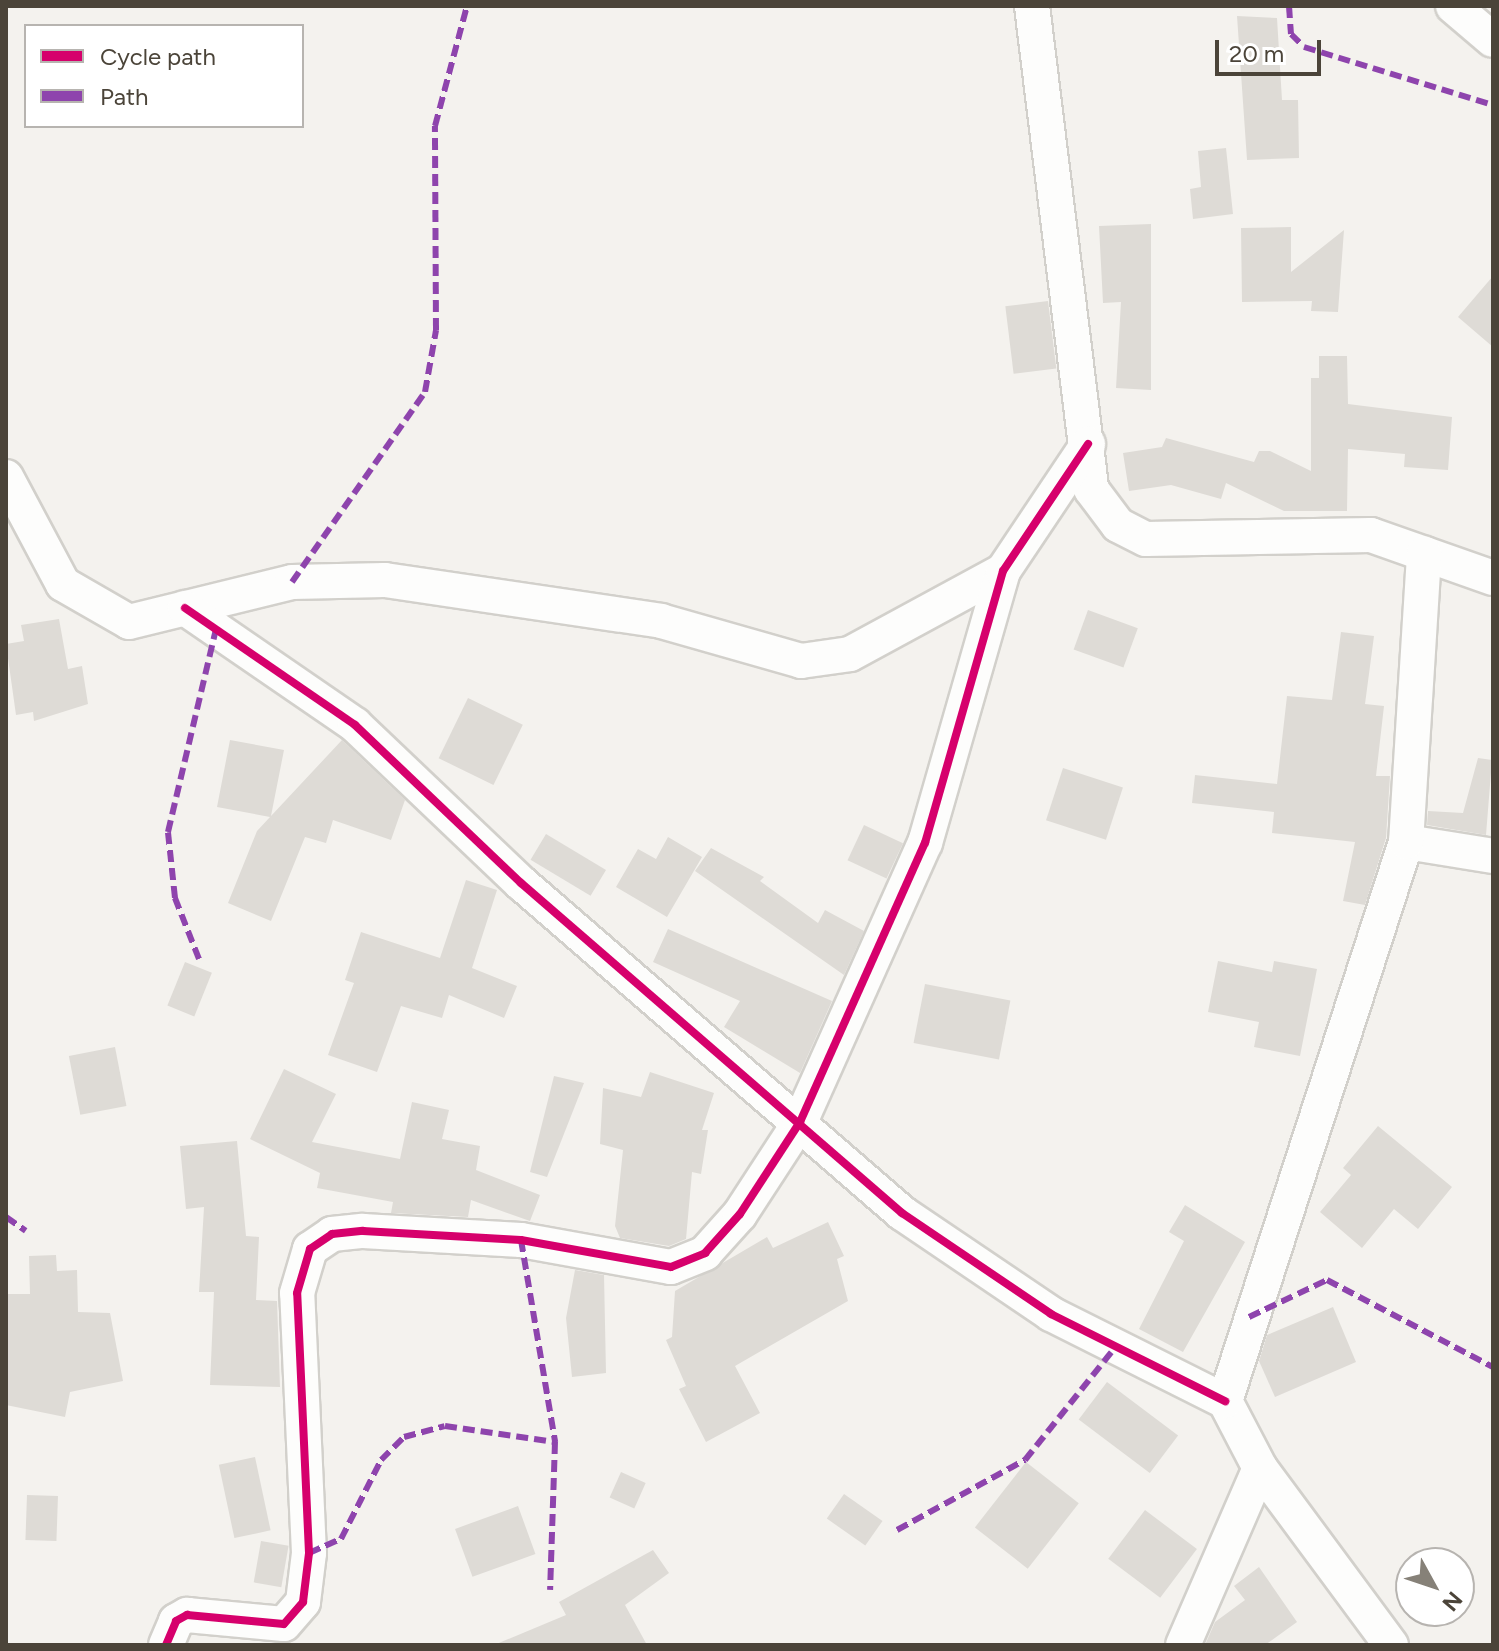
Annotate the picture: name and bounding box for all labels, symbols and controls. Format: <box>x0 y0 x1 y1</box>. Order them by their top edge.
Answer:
legend <box>24 24 304 128</box>
scale bar <box>1219 24 1325 74</box>
text: 20 m <box>1229 39 1284 68</box>
text: Cycle path <box>100 42 216 71</box>
text: Path <box>100 82 148 111</box>
north arrow <box>1395 1547 1475 1627</box>
text: N <box>1436 1586 1468 1617</box>

